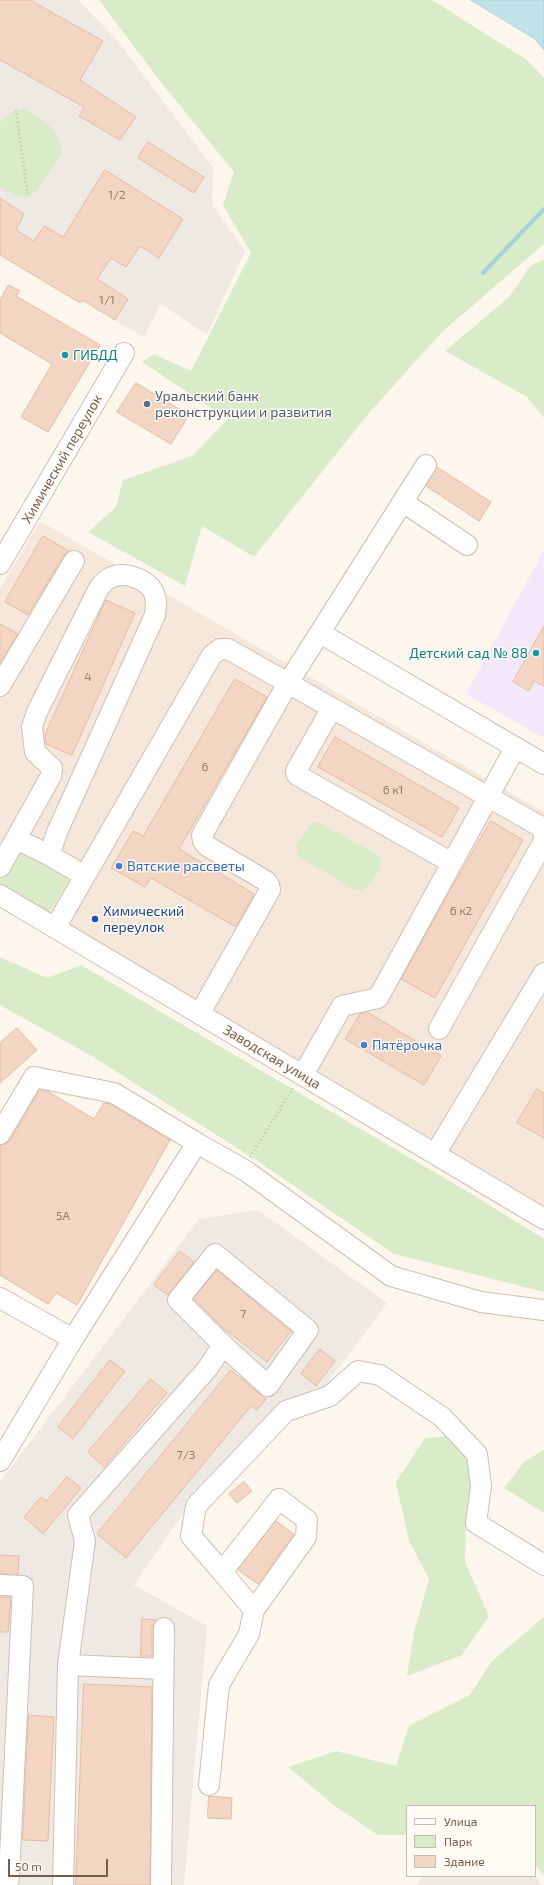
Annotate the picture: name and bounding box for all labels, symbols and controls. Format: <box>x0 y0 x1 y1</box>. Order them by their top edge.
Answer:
house number: 1/2 <box>108 188 126 202</box>
house number: 1/1 <box>99 293 115 307</box>
place label: ГИБДД <box>73 347 118 363</box>
marker: ГИБДД <box>60 350 70 360</box>
place label: Уральский банк реконструкции и развития <box>155 388 332 420</box>
street label: Химический переулок <box>18 392 106 526</box>
marker: Уральский банк реконструкции и развития <box>142 399 152 409</box>
place label: Детский сад № 88 <box>409 645 528 661</box>
marker: Детский сад № 88 <box>531 648 541 658</box>
house number: 4 <box>84 670 92 684</box>
house number: 6 <box>202 760 208 774</box>
house number: 6 к1 <box>383 783 403 797</box>
place label: Вятские рассветы <box>127 858 245 874</box>
marker: Вятские рассветы <box>114 861 124 871</box>
place label: Химический переулок <box>103 903 184 936</box>
house number: 6 к2 <box>450 904 472 918</box>
marker: Химический переулок <box>90 914 100 924</box>
street label: Заводская улица <box>220 1021 324 1093</box>
place label: Пятёрочка <box>372 1037 442 1053</box>
marker: Пятёрочка <box>359 1040 369 1050</box>
house number: 5А <box>56 1209 70 1223</box>
house number: 7 <box>240 1307 246 1321</box>
house number: 7/3 <box>176 1448 196 1462</box>
legend <box>406 1805 536 1877</box>
text: Улица <box>444 1814 477 1828</box>
text: Парк <box>444 1834 472 1848</box>
scale bar <box>10 1851 110 1877</box>
text: Здание <box>444 1854 485 1868</box>
text: 50 m <box>15 1859 42 1873</box>

